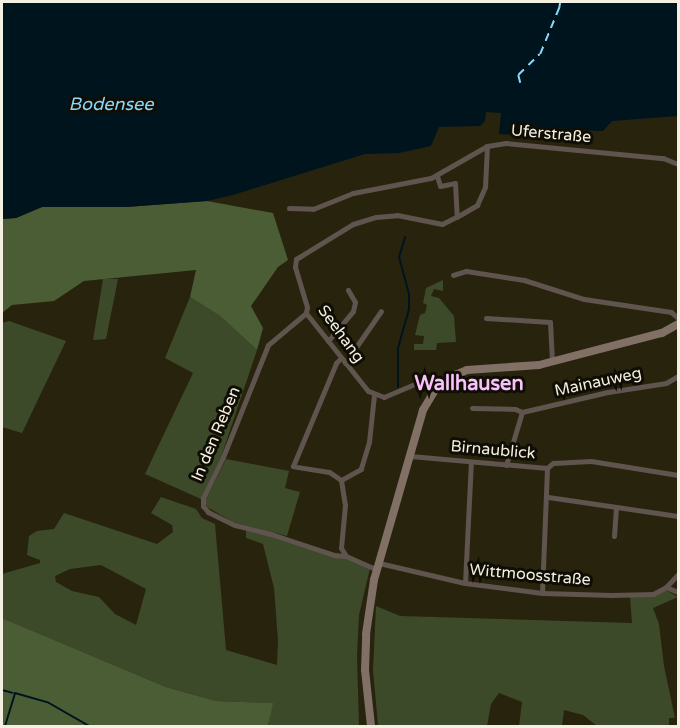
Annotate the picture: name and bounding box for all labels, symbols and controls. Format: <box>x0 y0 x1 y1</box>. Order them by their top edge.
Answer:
water label: Bodensee <box>69 93 153 115</box>
street label: Uferstraße <box>510 121 592 147</box>
street label: Seehang <box>314 301 368 367</box>
street label: Mainauweg <box>553 363 643 401</box>
district label: Wallhausen <box>414 372 524 396</box>
street label: In den Reben <box>187 384 245 484</box>
street label: Birnaublick <box>450 437 536 463</box>
street label: Wittmoosstraße <box>469 560 591 590</box>

